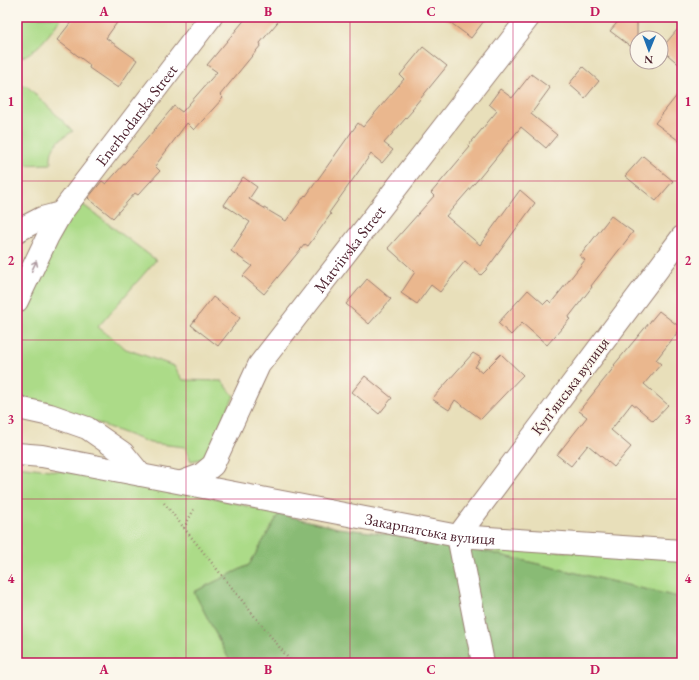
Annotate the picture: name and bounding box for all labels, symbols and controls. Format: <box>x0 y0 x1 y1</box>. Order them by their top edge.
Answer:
text: A <box>98 3 109 20</box>
text: B <box>264 3 272 20</box>
text: C <box>426 3 436 20</box>
text: D <box>590 3 600 20</box>
north arrow <box>629 30 669 70</box>
text: N <box>644 53 653 67</box>
street label: Enerhodarska Street <box>90 60 182 170</box>
text: 1 <box>8 93 15 110</box>
text: 1 <box>685 93 692 110</box>
street label: Matviivska Street <box>309 201 390 297</box>
text: 2 <box>8 252 15 269</box>
text: 2 <box>685 252 692 269</box>
one-way arrow <box>31 260 38 272</box>
street label: Купʼянська вулиця <box>526 333 614 439</box>
text: 3 <box>8 411 15 428</box>
text: 3 <box>685 411 692 428</box>
street label: Закарпатська вулиця <box>363 508 496 549</box>
text: 4 <box>8 570 15 587</box>
text: 4 <box>685 570 692 587</box>
text: A <box>98 661 109 678</box>
text: B <box>264 661 272 678</box>
text: C <box>426 661 436 678</box>
text: D <box>590 661 600 678</box>

